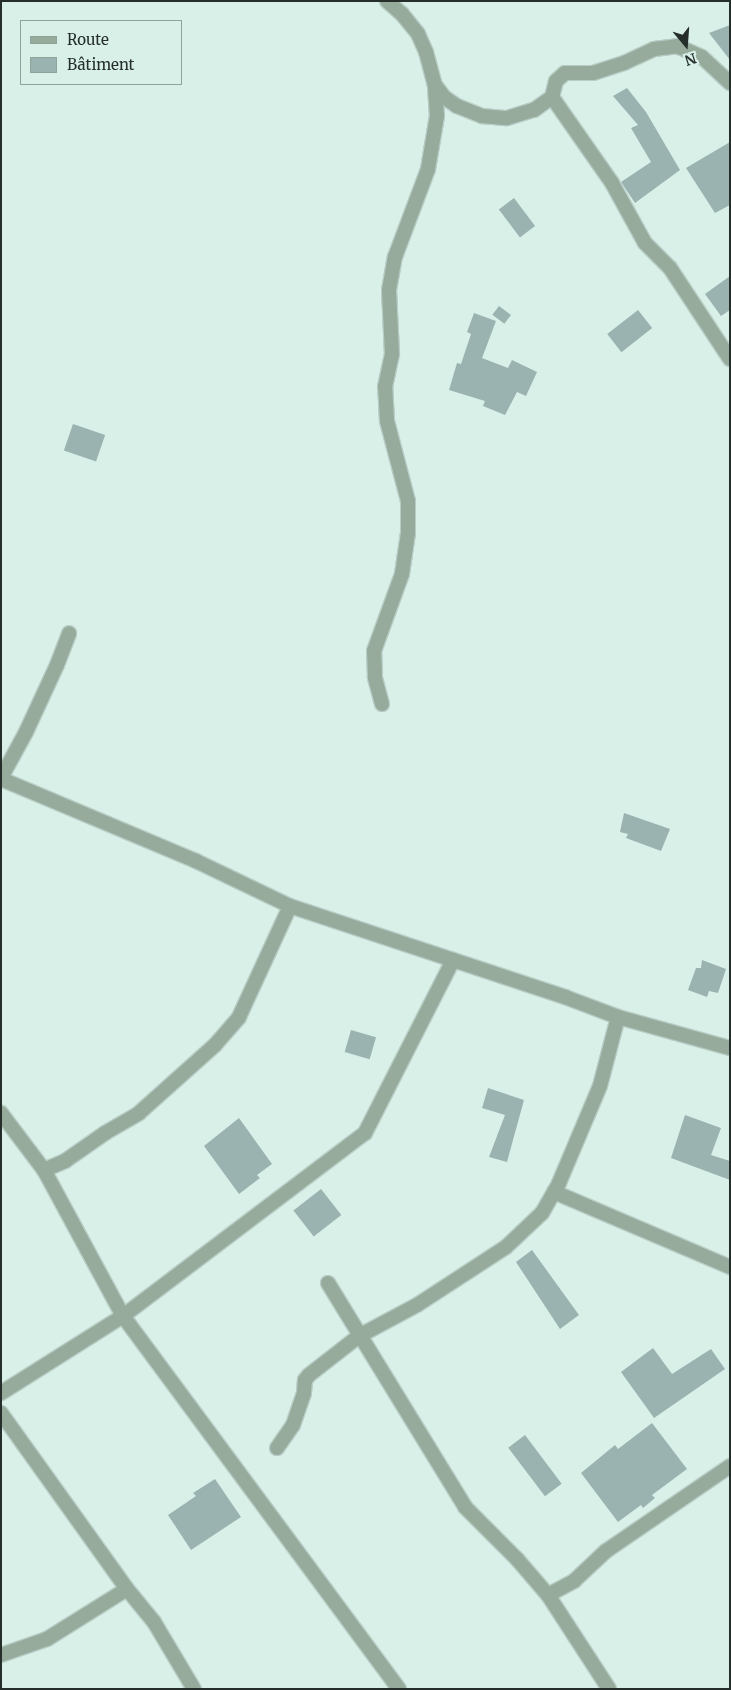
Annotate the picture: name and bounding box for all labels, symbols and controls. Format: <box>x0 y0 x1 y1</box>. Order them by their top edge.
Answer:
legend <box>20 20 182 85</box>
north arrow <box>661 20 711 70</box>
text: Route <box>67 30 109 49</box>
text: N <box>683 49 699 70</box>
text: Bâtiment <box>67 55 134 74</box>

